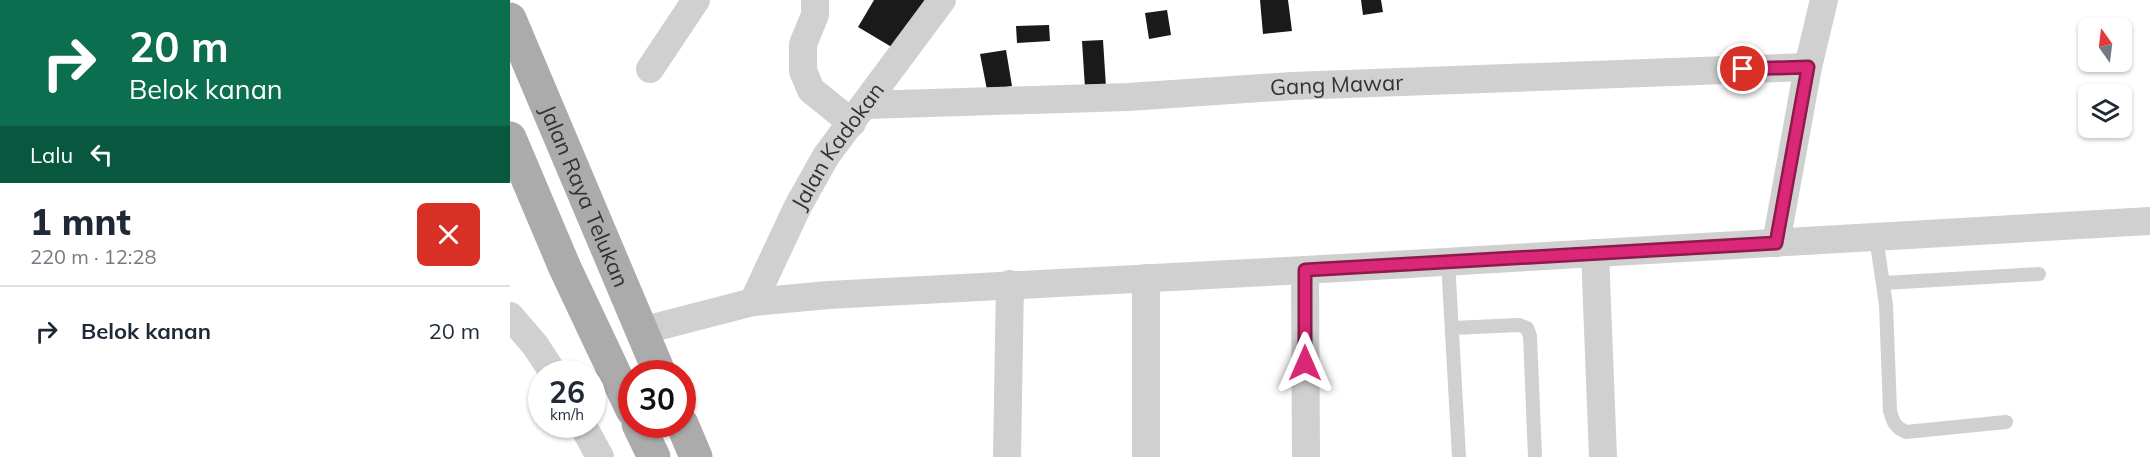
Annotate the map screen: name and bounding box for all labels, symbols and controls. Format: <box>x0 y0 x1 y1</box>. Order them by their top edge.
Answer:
north arrow <box>2078 18 2132 72</box>
map controls <box>2078 18 2132 138</box>
text: 20 m <box>129 20 229 73</box>
icon: right <box>30 24 108 102</box>
pin <box>1717 43 1768 94</box>
icon: arrive <box>1726 52 1759 85</box>
street label: Gang Mawar <box>1269 68 1404 101</box>
text: Belok kanan <box>129 72 283 106</box>
street label: Jalan Kadokan <box>785 77 890 215</box>
button: layers <box>2078 84 2132 138</box>
street label: Jalan Raya Telukan <box>534 101 636 291</box>
icon: left <box>85 138 118 171</box>
text: Lalu <box>30 141 73 169</box>
text: 1 mnt <box>30 199 131 244</box>
button: close <box>417 203 480 266</box>
text: 220 m · 12:28 <box>30 244 156 269</box>
icon: right <box>30 315 63 348</box>
text: Belok kanan <box>81 317 211 345</box>
text: 20 m <box>429 317 480 345</box>
position arrow <box>1273 331 1337 395</box>
speed limit sign: 30 <box>618 360 696 438</box>
text: 26 <box>549 373 585 411</box>
text: km/h <box>550 405 584 424</box>

